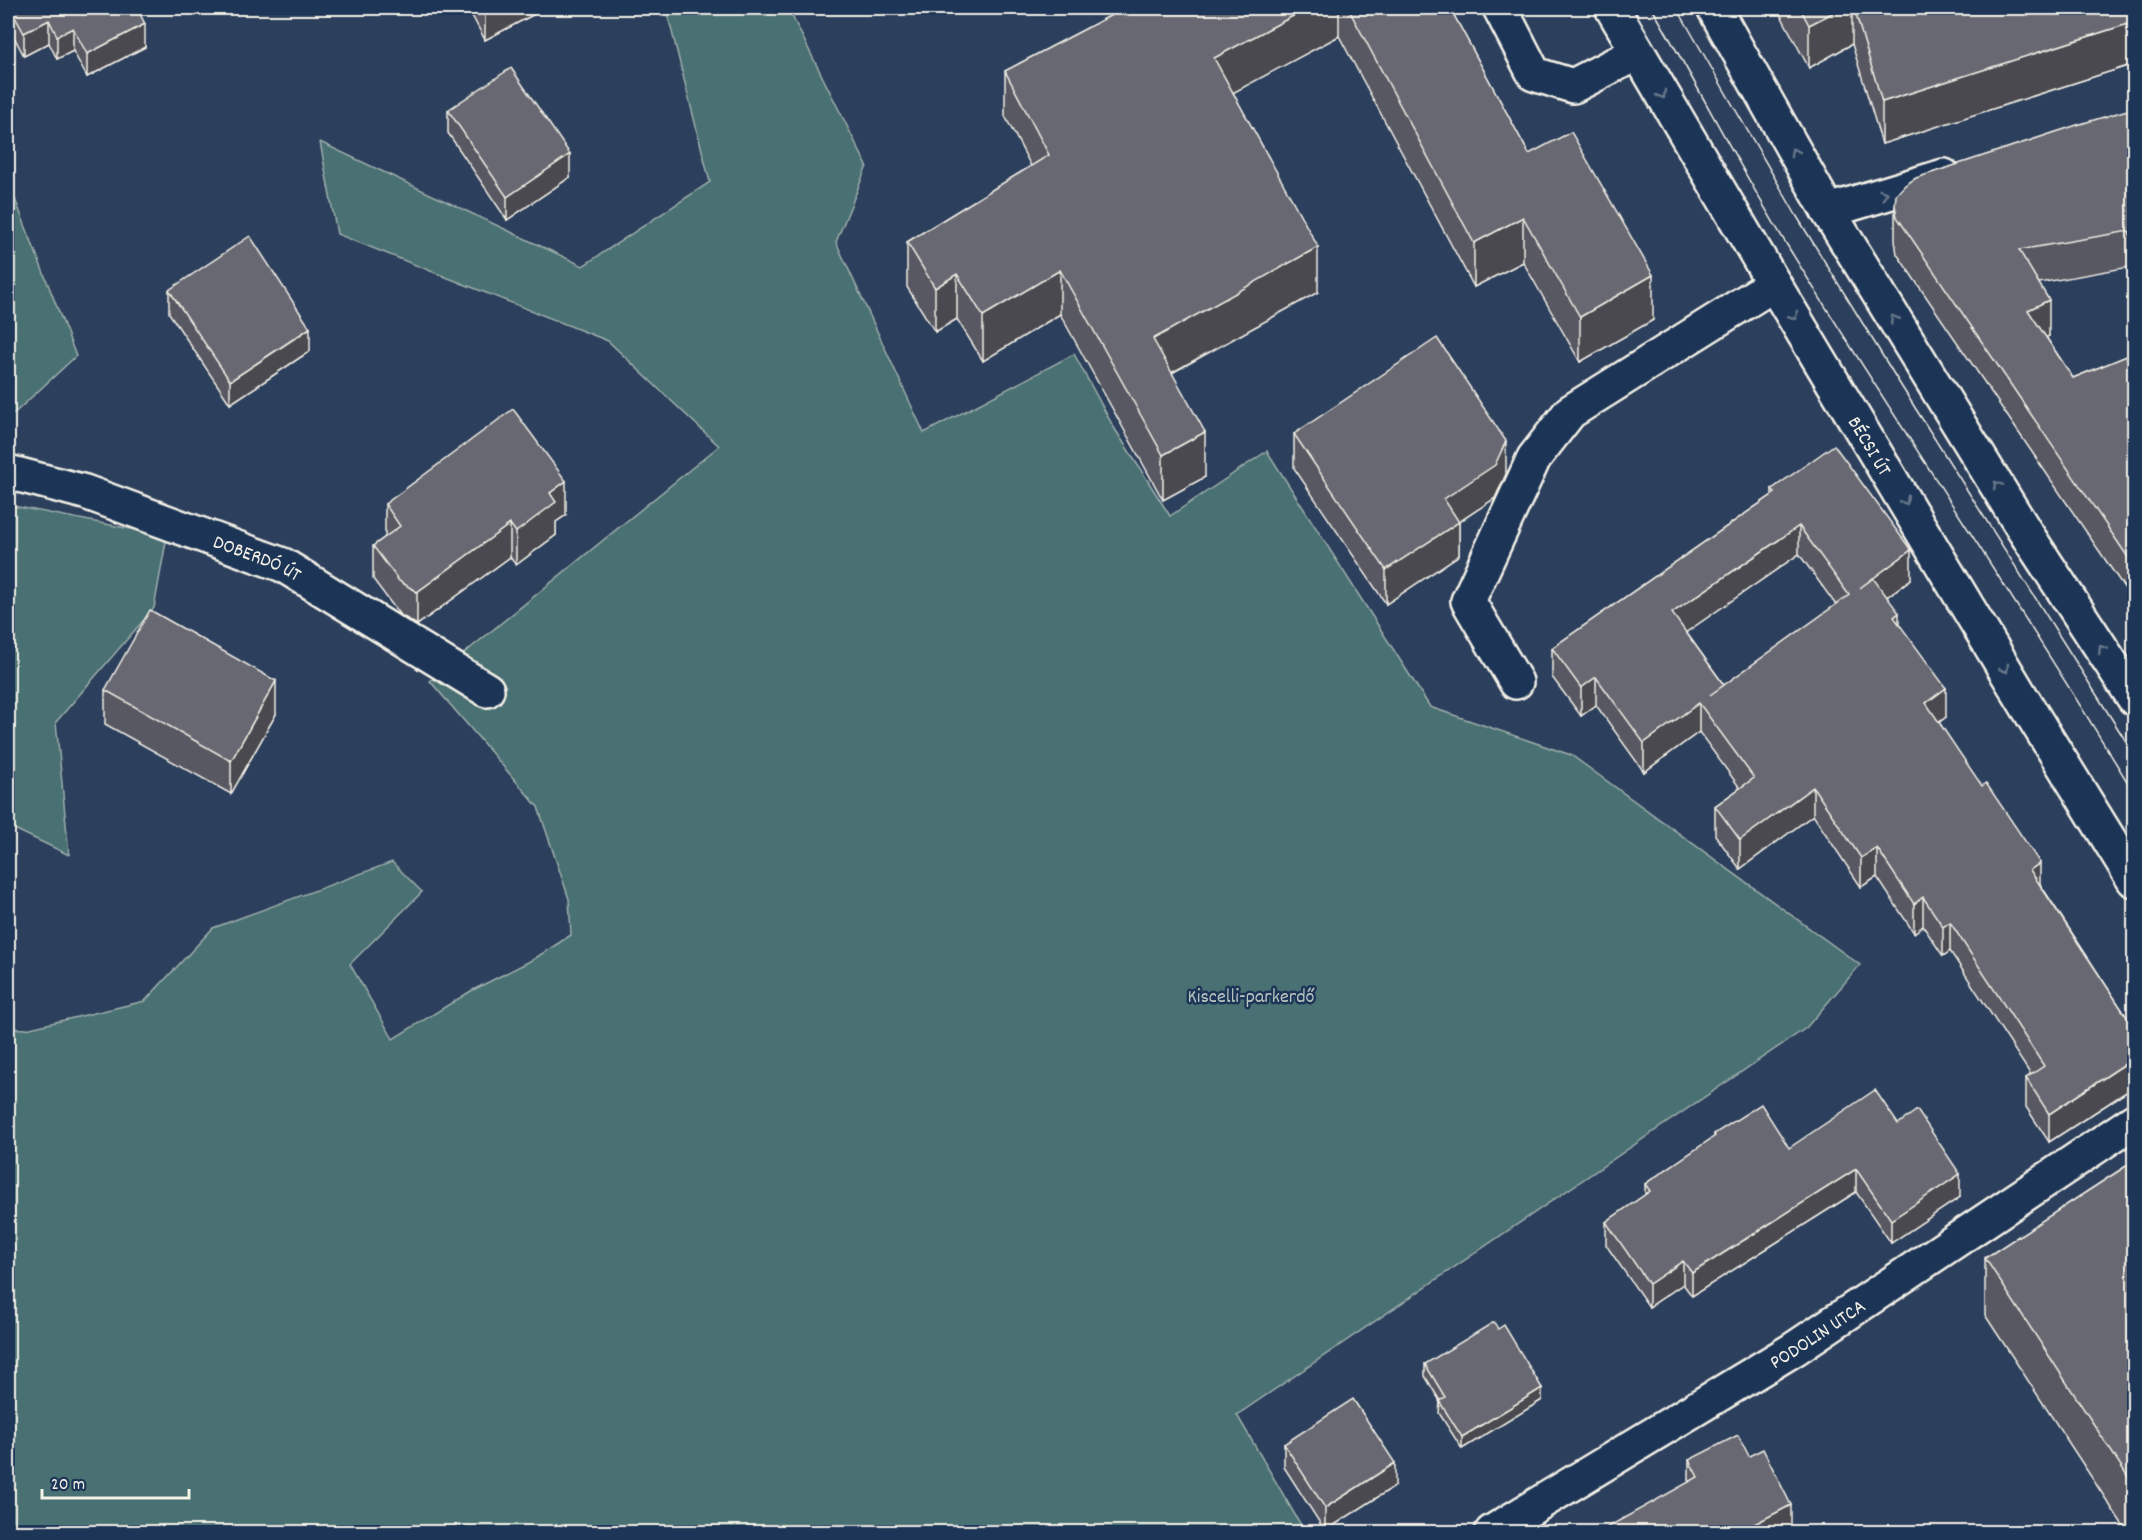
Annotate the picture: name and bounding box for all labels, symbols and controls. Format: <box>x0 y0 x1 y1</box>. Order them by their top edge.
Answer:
one-way arrow <box>1654 89 1666 99</box>
one-way arrow <box>1790 147 1802 158</box>
one-way arrow <box>1878 189 1889 201</box>
one-way arrow <box>1786 310 1798 320</box>
one-way arrow <box>1890 315 1902 325</box>
street label: BÉCSI ÚT <box>1839 412 1897 482</box>
one-way arrow <box>1992 481 2004 491</box>
one-way arrow <box>1898 495 1909 505</box>
street label: DOBERDÓ ÚT <box>209 529 306 590</box>
one-way arrow <box>2098 645 2109 656</box>
one-way arrow <box>1997 663 2009 673</box>
park label: Kiscelli-parkerdő <box>1188 984 1315 1012</box>
street label: PODOLIN UTCA <box>1765 1294 1872 1378</box>
scale bar <box>42 1462 189 1500</box>
text: 20 m <box>51 1473 85 1498</box>

